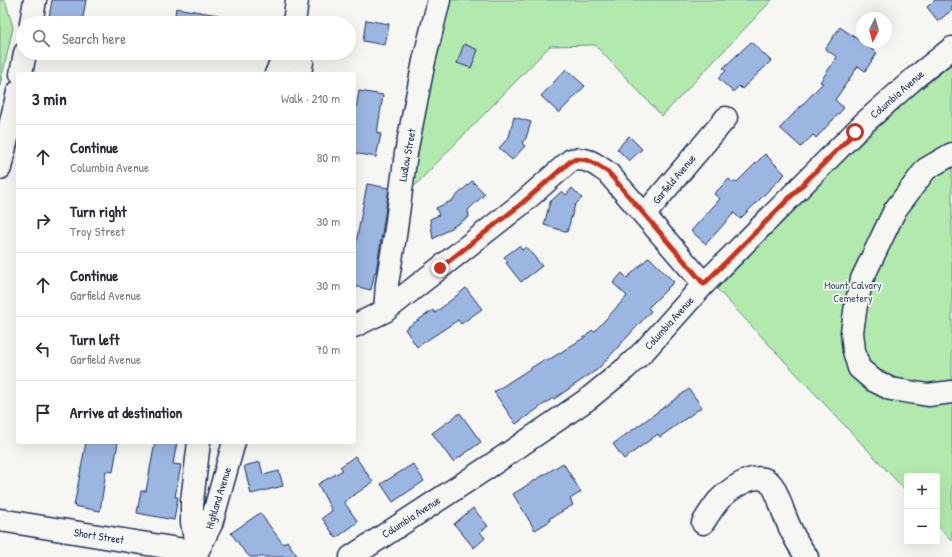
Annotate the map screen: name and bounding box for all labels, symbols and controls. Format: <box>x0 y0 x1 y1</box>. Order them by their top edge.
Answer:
north arrow <box>856 12 892 48</box>
search box <box>16 16 356 60</box>
icon: search <box>30 27 52 49</box>
text: Search here <box>62 28 126 49</box>
street label: Columbia Avenue <box>867 66 927 121</box>
text: 3 min <box>32 87 67 110</box>
text: Walk · 210 m <box>281 89 340 107</box>
route start <box>846 123 864 141</box>
street label: Ludlow Street <box>395 127 419 182</box>
text: Continue <box>70 137 118 158</box>
icon: ahead <box>32 146 54 168</box>
text: 80 m <box>317 148 340 166</box>
street label: Garfield Avenue <box>649 151 699 207</box>
text: Columbia Avenue <box>70 158 149 176</box>
text: Turn right <box>70 201 126 222</box>
icon: right <box>32 210 54 232</box>
text: 30 m <box>317 212 340 230</box>
text: Troy Street <box>70 222 125 240</box>
route end <box>431 259 449 277</box>
text: Continue <box>70 265 118 286</box>
icon: ahead <box>32 274 54 296</box>
text: 30 m <box>317 276 340 294</box>
park label: Mount Calvary Cemetery <box>824 278 882 305</box>
text: Garfield Avenue <box>70 286 141 304</box>
street label: Columbia Avenue <box>641 293 697 353</box>
text: Turn left <box>70 329 120 350</box>
icon: left <box>32 338 54 360</box>
text: 70 m <box>316 340 340 358</box>
text: Garfield Avenue <box>70 350 141 368</box>
icon: arrive <box>32 402 54 424</box>
text: Arrive at destination <box>70 402 182 423</box>
street label: Highland Avenue <box>202 465 234 531</box>
map controls <box>904 473 940 545</box>
button: + <box>904 473 940 509</box>
street label: Columbia Avenue <box>379 493 443 541</box>
button: − <box>904 509 940 545</box>
street label: Short Street <box>73 525 125 547</box>

